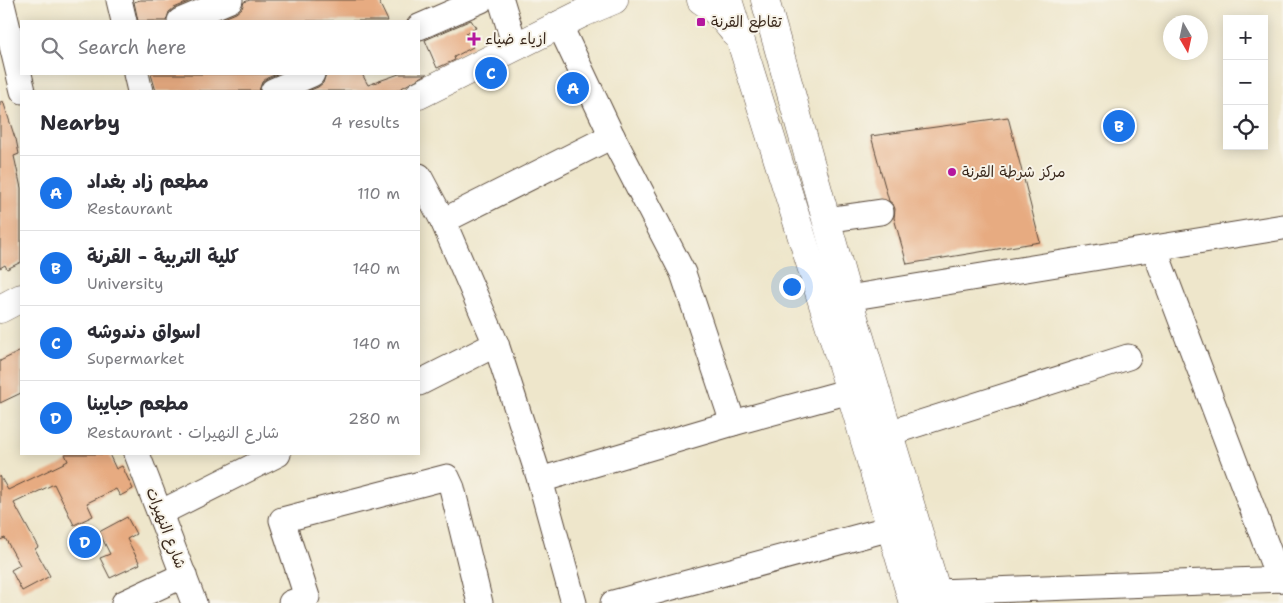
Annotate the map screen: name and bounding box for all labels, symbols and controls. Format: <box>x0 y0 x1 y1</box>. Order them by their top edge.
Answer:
place label: تقاطع القرنة <box>711 12 782 33</box>
north arrow <box>1163 15 1208 60</box>
map controls <box>1223 15 1268 150</box>
button: + <box>1223 15 1268 60</box>
marker: تقاطع القرنة <box>695 16 707 28</box>
search box <box>20 20 420 75</box>
place label: ازياء ضياء <box>485 29 546 49</box>
marker: ازياء ضياء <box>467 32 481 46</box>
icon: search <box>38 34 66 62</box>
text: Search here <box>78 35 187 60</box>
pin: C <box>475 54 507 92</box>
button: − <box>1223 60 1268 105</box>
pin: A <box>557 69 589 107</box>
button: locate <box>1223 105 1268 150</box>
pin: B <box>1103 107 1135 145</box>
text: Nearby <box>40 109 120 137</box>
text: 4 results <box>331 112 400 133</box>
place label: مركز شرطة القرنة <box>962 162 1066 182</box>
marker: مركز شرطة القرنة <box>946 166 958 178</box>
text: مطعم زاد بغداد <box>87 169 209 194</box>
text: A <box>50 183 62 204</box>
text: 110 m <box>357 183 400 204</box>
text: Restaurant <box>87 198 173 219</box>
text: كلية التربية - القرنة <box>87 244 239 269</box>
text: B <box>51 258 61 279</box>
text: 140 m <box>353 258 400 279</box>
text: University <box>87 273 163 294</box>
your location <box>779 274 805 300</box>
text: اسواق دندوشه <box>87 319 200 344</box>
text: C <box>51 333 61 354</box>
text: 140 m <box>353 333 400 354</box>
text: Supermarket <box>87 348 184 369</box>
text: مطعم حبايبنا <box>87 391 189 416</box>
text: D <box>50 408 62 429</box>
text: 280 m <box>348 408 400 429</box>
text: Restaurant · شارع النهيرات <box>87 422 279 443</box>
street label: شارع النهيرات <box>141 485 191 571</box>
pin: D <box>69 523 101 561</box>

